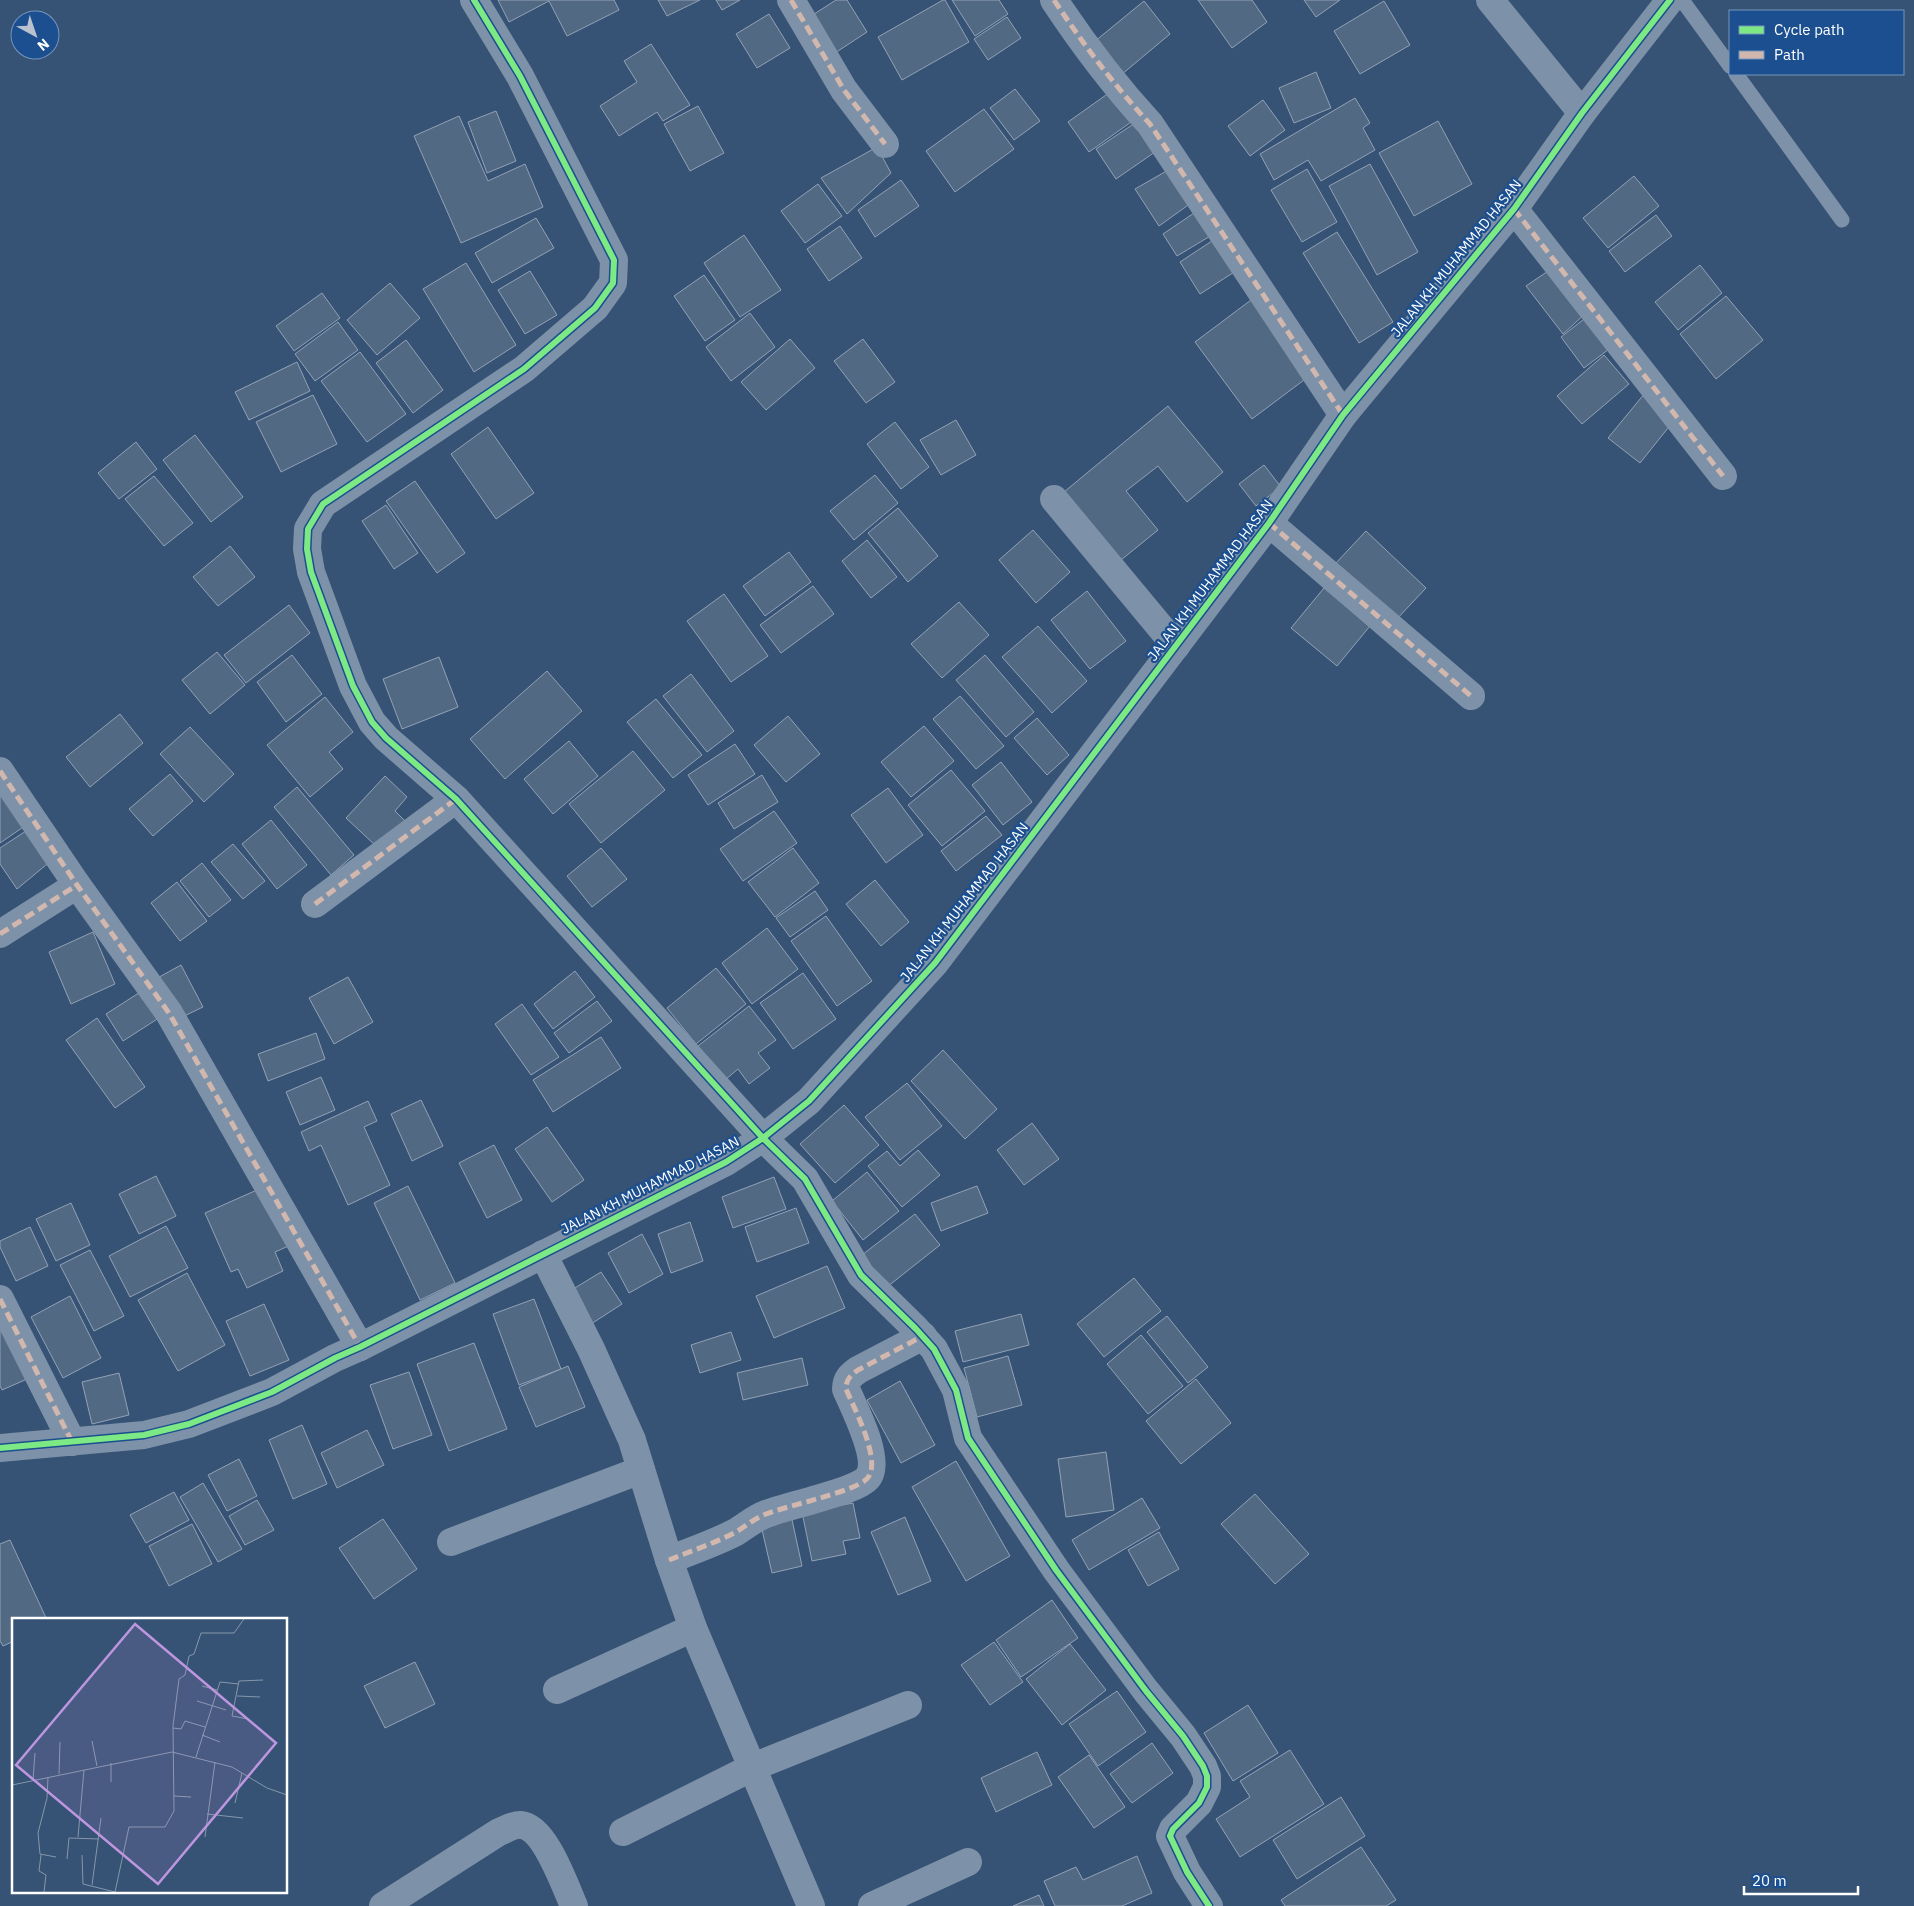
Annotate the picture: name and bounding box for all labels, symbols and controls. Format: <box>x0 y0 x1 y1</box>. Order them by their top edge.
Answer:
north arrow <box>10 10 60 60</box>
legend <box>1729 10 1904 75</box>
text: Cycle path <box>1774 20 1845 39</box>
text: N <box>34 35 53 55</box>
text: Path <box>1774 45 1805 64</box>
street label: JALAN KH MUHAMMAD HASAN <box>1387 176 1525 340</box>
street label: JALAN KH MUHAMMAD HASAN <box>1143 496 1277 664</box>
street label: JALAN KH MUHAMMAD HASAN <box>896 819 1032 985</box>
street label: JALAN KH MUHAMMAD HASAN <box>558 1132 742 1238</box>
inset map <box>12 1618 288 1894</box>
scale bar <box>1744 1864 1858 1896</box>
text: 20 m <box>1752 1871 1787 1890</box>

